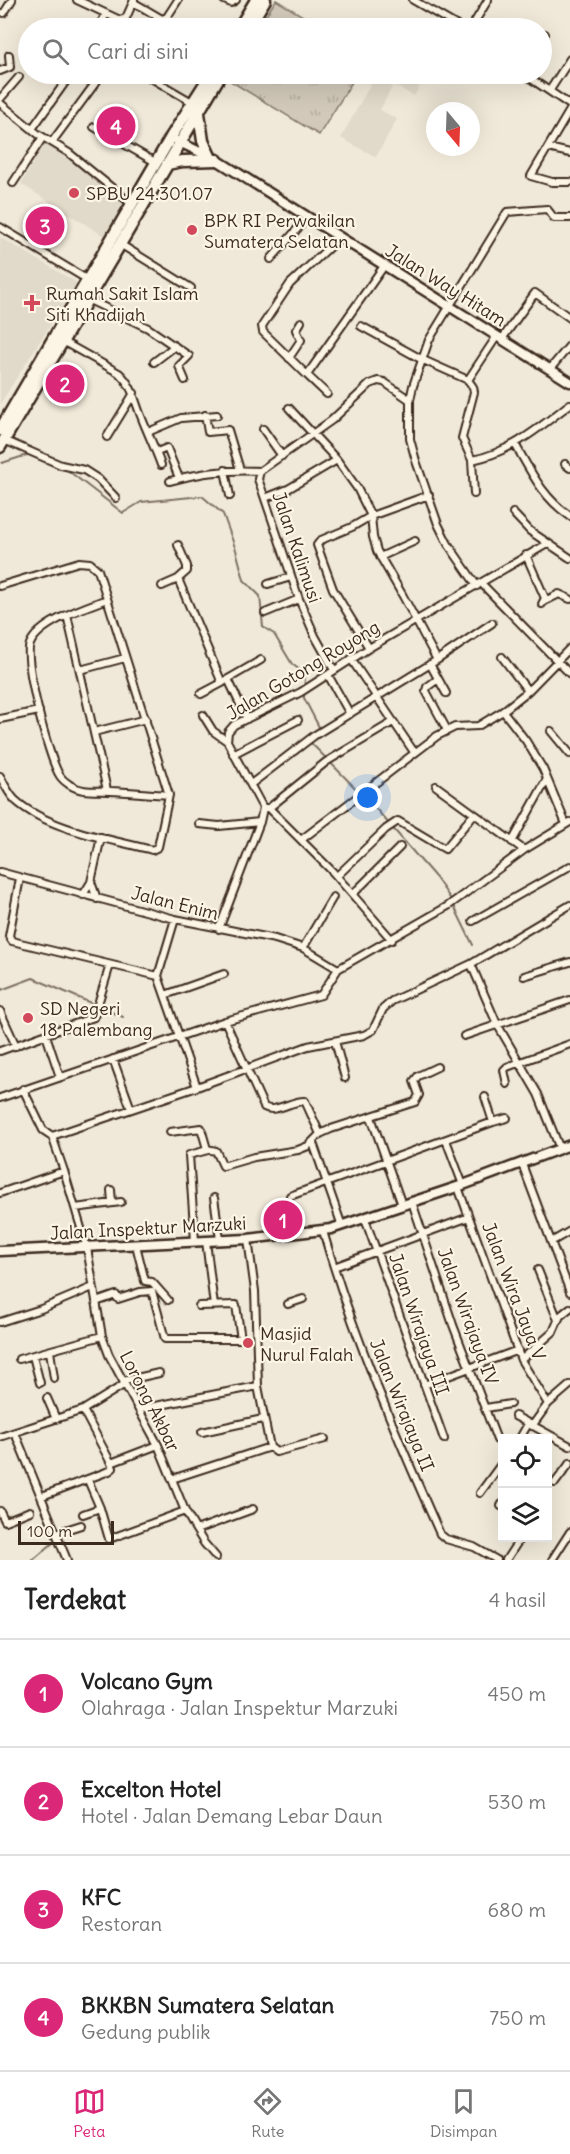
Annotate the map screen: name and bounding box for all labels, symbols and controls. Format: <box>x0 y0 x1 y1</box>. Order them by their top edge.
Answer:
search box <box>18 18 552 84</box>
icon: search <box>39 35 72 68</box>
text: Cari di sini <box>87 37 189 65</box>
north arrow <box>426 102 480 156</box>
pin: 4 <box>96 104 136 148</box>
place label: SPBU 24.301.07 <box>86 182 212 205</box>
marker: SPBU 24.301.07 <box>67 186 81 200</box>
pin: 3 <box>26 204 64 248</box>
place label: BPK RI Perwakilan Sumatera Selatan <box>204 209 355 253</box>
marker: BPK RI Perwakilan Sumatera Selatan <box>185 223 199 237</box>
street label: Jalan Way Hitam <box>381 239 511 331</box>
place label: Rumah Sakit Islam Siti Khadijah <box>46 282 199 326</box>
marker: Rumah Sakit Islam Siti Khadijah <box>23 294 41 312</box>
pin: 2 <box>46 362 84 406</box>
street label: Jalan Kalimusi <box>267 488 327 606</box>
street label: Jalan Gotong Royong <box>222 615 384 725</box>
your location <box>353 783 382 812</box>
street label: Jalan Enim <box>129 881 221 925</box>
place label: SD Negeri 18 Palembang <box>40 997 153 1041</box>
marker: SD Negeri 18 Palembang <box>21 1011 35 1025</box>
pin: 1 <box>264 1198 302 1242</box>
street label: Jalan Inspektur Marzuki <box>49 1211 247 1245</box>
street label: Jalan Wira Jaya V <box>477 1219 551 1363</box>
street label: Jalan Wirajaya IV <box>433 1244 503 1388</box>
street label: Jalan Wirajaya III <box>384 1250 454 1398</box>
place label: Masjid Nurul Falah <box>260 1322 353 1366</box>
street label: Jalan Wirajaya II <box>365 1335 439 1475</box>
marker: Masjid Nurul Falah <box>241 1336 255 1350</box>
street label: Lorong Akbar <box>115 1347 186 1456</box>
map controls <box>498 1434 552 1542</box>
button: locate <box>498 1434 552 1488</box>
button: layers <box>498 1488 552 1542</box>
scale bar <box>18 1518 114 1546</box>
text: 100 m <box>27 1521 72 1541</box>
text: Terdekat <box>24 1583 126 1616</box>
text: 4 hasil <box>489 1587 546 1612</box>
text: Volcano Gym <box>81 1667 213 1695</box>
text: 1 <box>40 1681 47 1706</box>
text: 450 m <box>487 1681 546 1706</box>
text: Olahraga · Jalan Inspektur Marzuki <box>81 1695 398 1720</box>
text: Excelton Hotel <box>81 1775 222 1803</box>
text: 2 <box>38 1789 49 1814</box>
text: 530 m <box>488 1789 546 1814</box>
text: Hotel · Jalan Demang Lebar Daun <box>81 1803 383 1828</box>
text: KFC <box>81 1883 121 1911</box>
text: 3 <box>38 1897 49 1922</box>
text: 680 m <box>487 1897 546 1922</box>
text: Restoran <box>81 1911 162 1936</box>
text: BKKBN Sumatera Selatan <box>81 1991 334 2019</box>
text: 4 <box>38 2005 49 2030</box>
text: 750 m <box>489 2005 546 2030</box>
text: Gedung publik <box>81 2019 210 2044</box>
tab: Peta <box>73 2085 106 2141</box>
tab: Rute <box>251 2085 284 2141</box>
tab: Disimpan <box>430 2085 497 2141</box>

